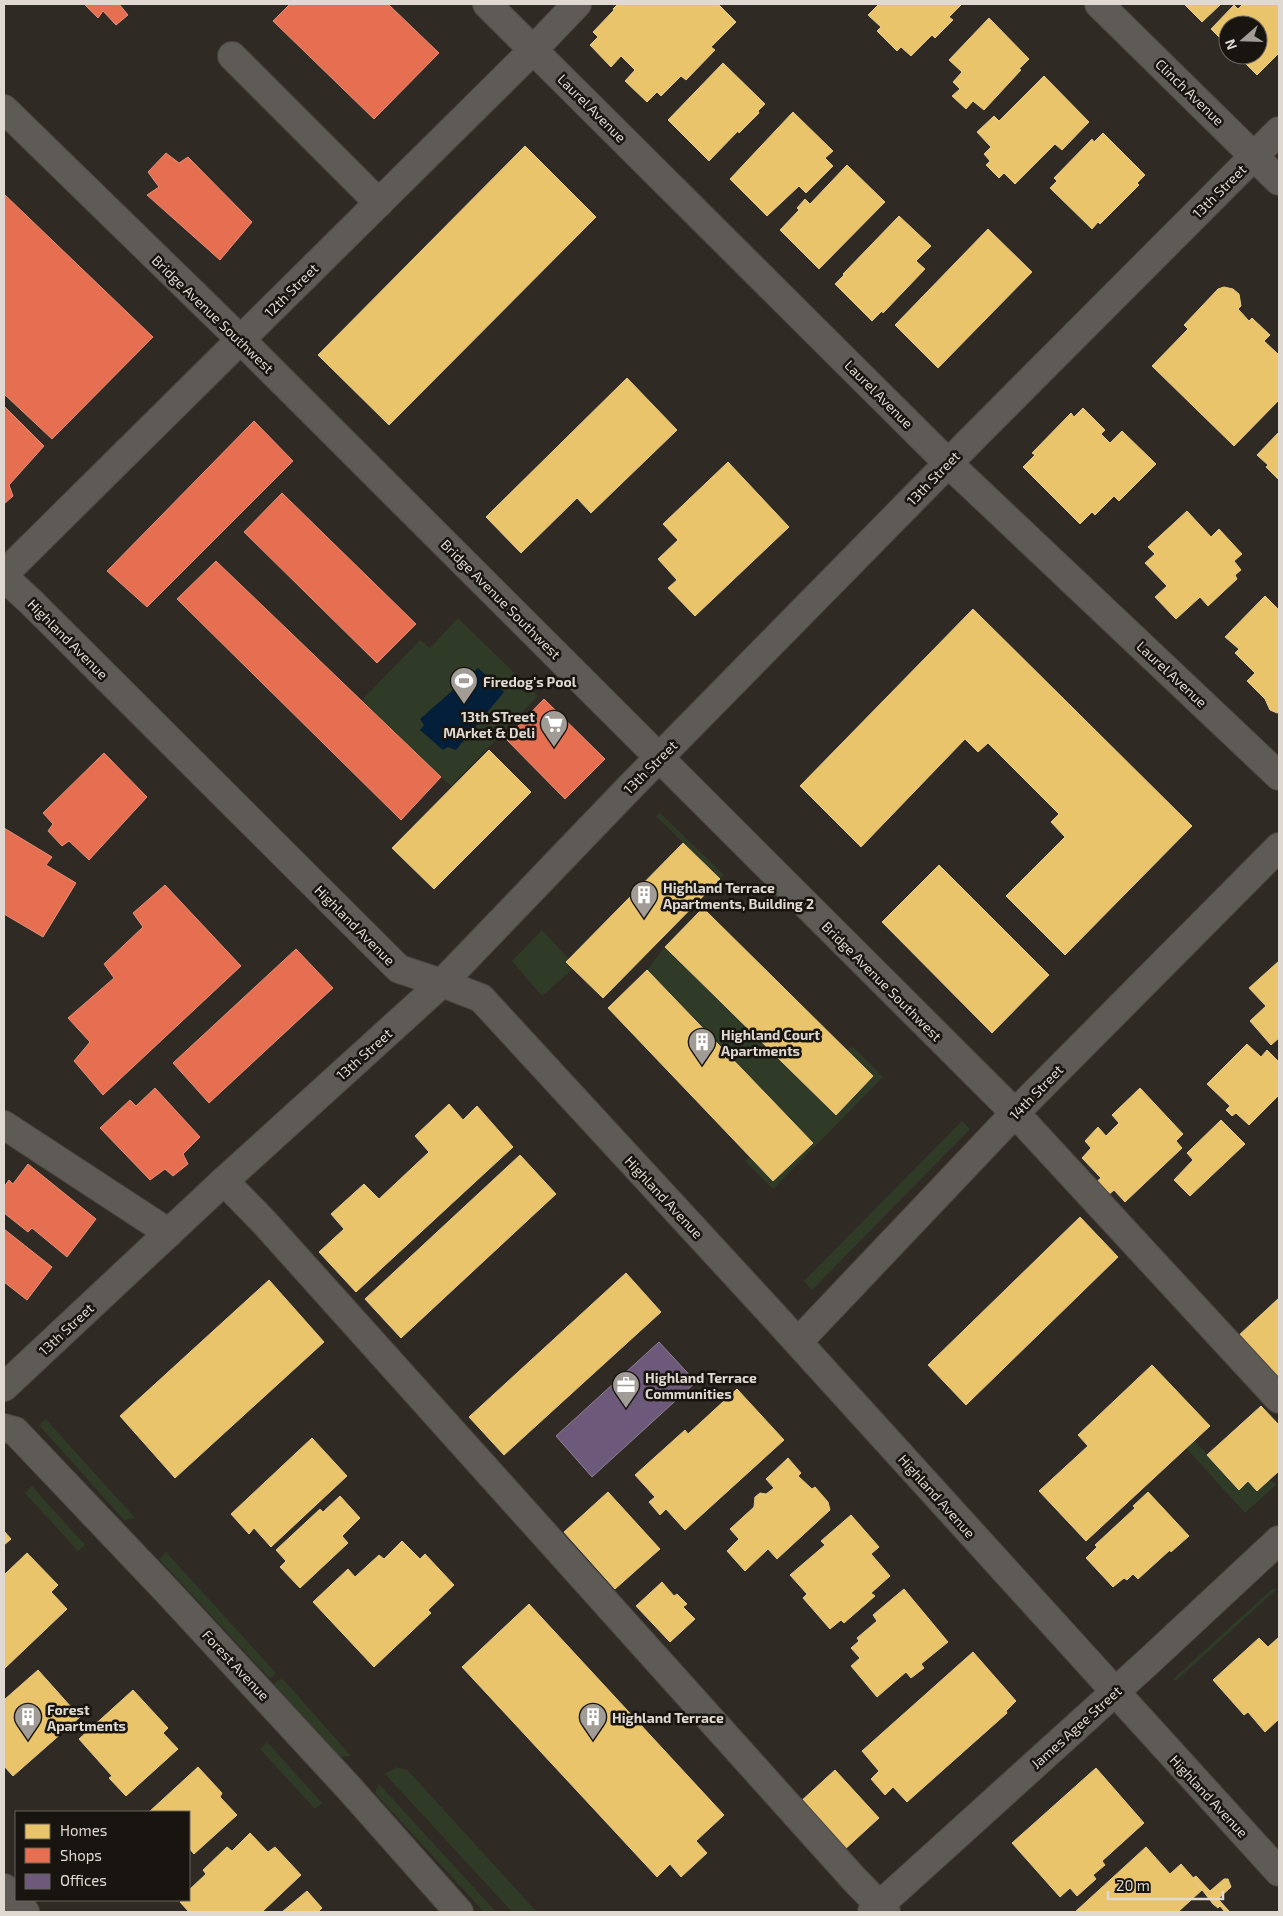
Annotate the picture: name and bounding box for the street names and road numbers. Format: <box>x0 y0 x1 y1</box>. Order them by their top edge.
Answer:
street label: Clinch Avenue <box>1152 55 1228 129</box>
street label: Laurel Avenue <box>554 70 630 146</box>
street label: 13th Street <box>1189 161 1249 221</box>
street label: Bridge Avenue Southwest <box>149 251 277 377</box>
street label: 12th Street <box>261 260 321 320</box>
street label: Laurel Avenue <box>841 356 917 432</box>
street label: 13th Street <box>903 447 963 509</box>
street label: Bridge Avenue Southwest <box>437 535 565 663</box>
street label: Highland Avenue <box>24 595 112 683</box>
street label: Laurel Avenue <box>1134 637 1210 711</box>
street label: 13th Street <box>620 737 680 797</box>
street label: Highland Avenue <box>311 881 399 969</box>
street label: Bridge Avenue Southwest <box>818 917 946 1045</box>
street label: 13th Street <box>333 1025 395 1083</box>
street label: 14th Street <box>1006 1061 1066 1123</box>
street label: Highland Avenue <box>621 1152 707 1242</box>
street label: 13th Street <box>35 1299 97 1359</box>
street label: Highland Avenue <box>895 1451 979 1541</box>
street label: Forest Avenue <box>199 1626 273 1704</box>
street label: James Agee Street <box>1027 1682 1125 1772</box>
street label: Highland Avenue <box>1166 1751 1252 1841</box>

